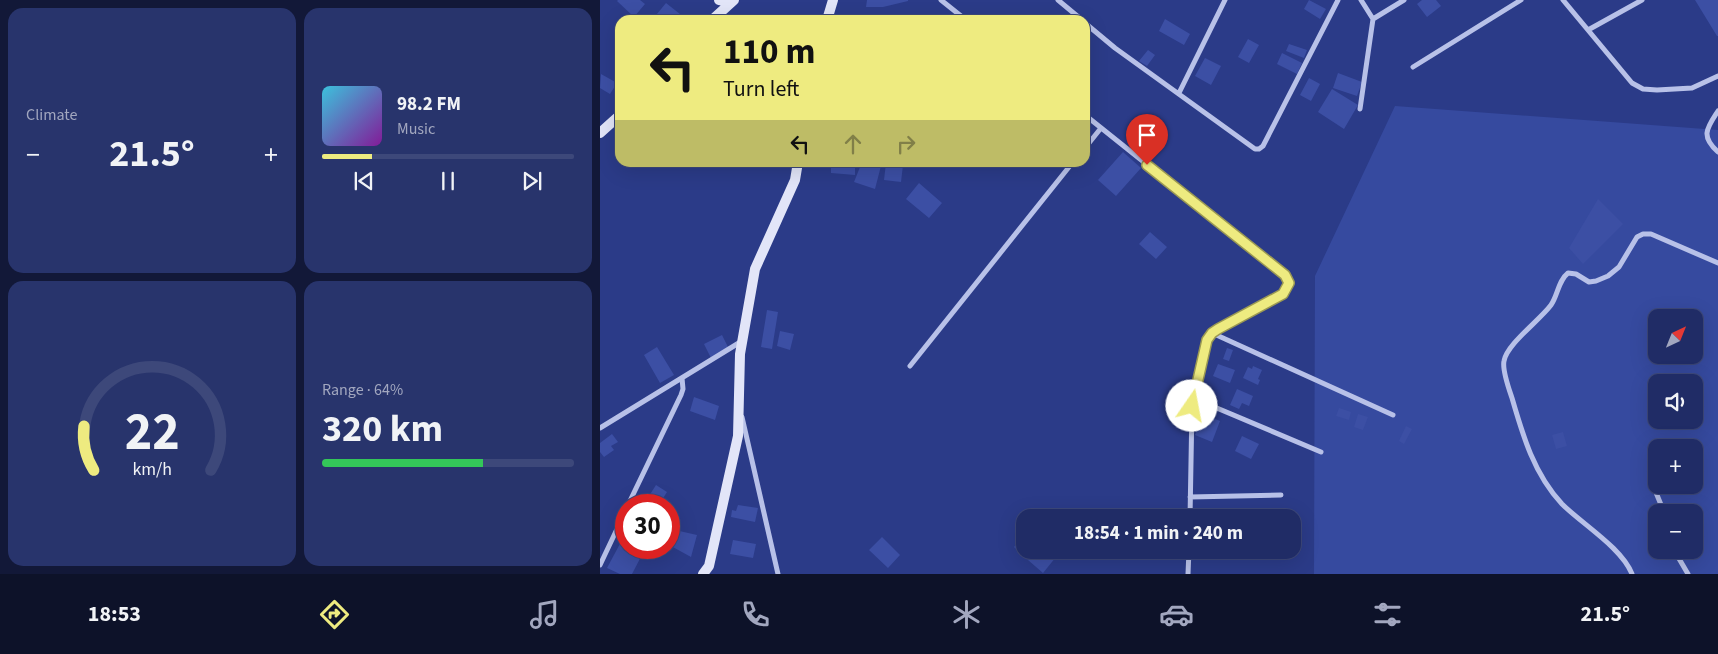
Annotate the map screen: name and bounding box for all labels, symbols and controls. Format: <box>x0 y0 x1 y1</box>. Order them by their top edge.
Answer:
text: 110 m <box>723 27 815 77</box>
icon: left <box>640 35 705 100</box>
text: Turn left <box>723 73 799 105</box>
text: 98.2 FM <box>397 91 461 118</box>
text: Climate <box>26 104 77 126</box>
pin <box>1126 114 1168 165</box>
text: Music <box>397 118 435 140</box>
icon: arrive <box>1133 121 1161 149</box>
text: 21.5° <box>109 127 195 181</box>
icon: left <box>786 130 814 158</box>
icon: ahead <box>839 130 867 158</box>
icon: right <box>892 130 920 158</box>
text: − <box>26 135 40 175</box>
text: + <box>264 135 278 175</box>
icon: previous <box>350 167 378 195</box>
icon: pause <box>434 167 462 195</box>
icon: next <box>518 167 546 195</box>
north arrow <box>1648 309 1702 364</box>
map controls <box>1648 309 1703 559</box>
button: sound <box>1648 374 1703 429</box>
text: Range · 64% <box>322 379 403 401</box>
position arrow <box>1165 379 1217 431</box>
text: 22 <box>125 396 179 470</box>
text: 320 km <box>322 402 443 456</box>
button: + <box>1648 439 1703 494</box>
text: km/h <box>132 457 172 482</box>
speed limit sign: 30 <box>615 494 680 559</box>
button: − <box>1648 504 1703 559</box>
text: 18:54 · 1 min · 240 m <box>1074 520 1243 547</box>
icon: directions <box>317 597 352 632</box>
icon: music <box>527 597 562 632</box>
icon: phone <box>738 597 773 632</box>
icon: climate <box>949 597 984 632</box>
icon: car <box>1159 597 1194 632</box>
icon: filters <box>1370 597 1405 632</box>
text: 18:53 <box>88 598 141 630</box>
text: 21.5° <box>1581 598 1630 630</box>

